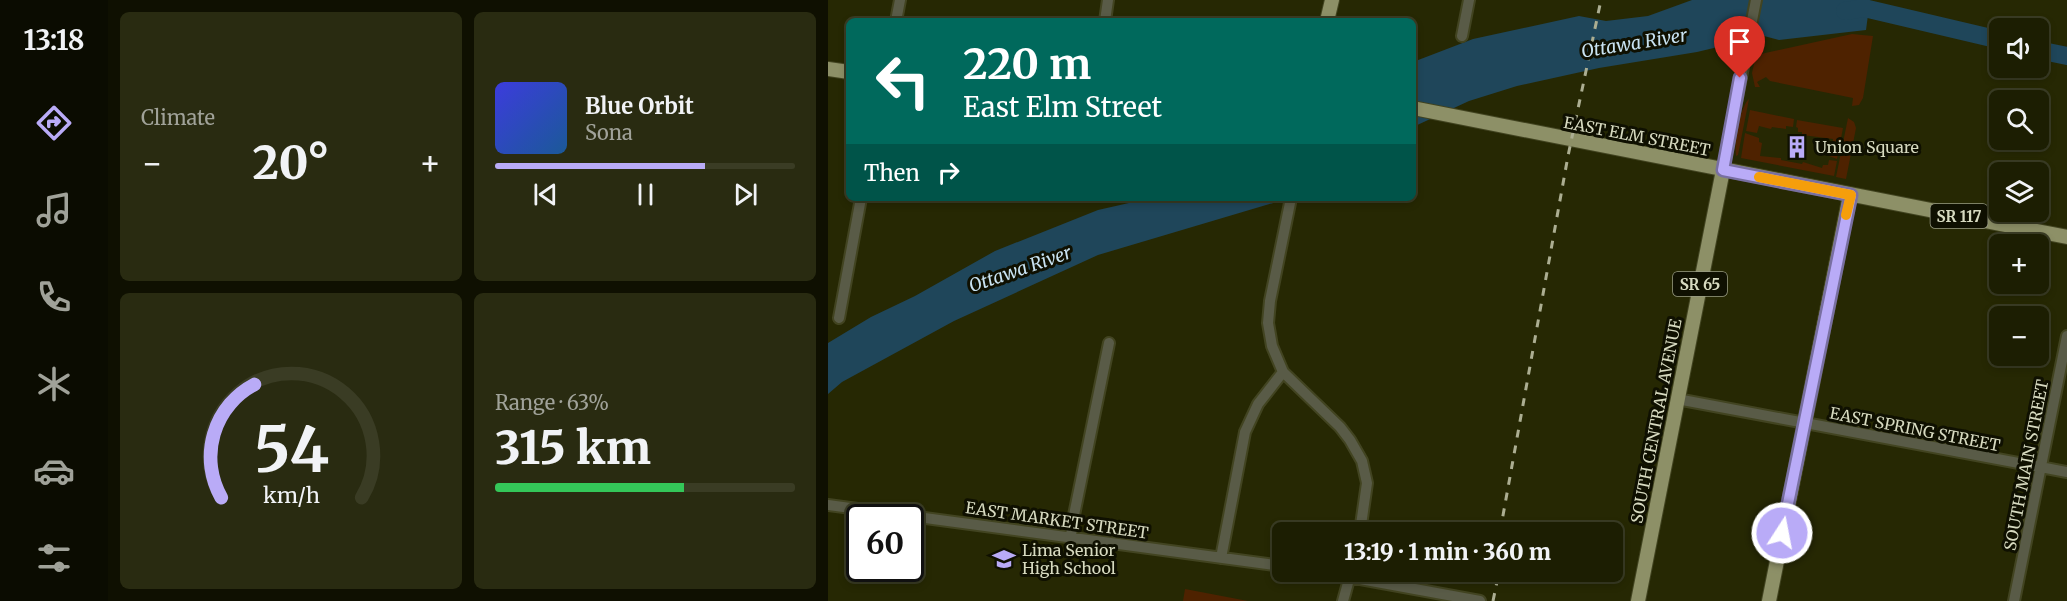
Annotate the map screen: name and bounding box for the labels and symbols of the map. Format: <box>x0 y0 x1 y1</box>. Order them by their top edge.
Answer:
pin <box>1714 16 1765 78</box>
water label: Ottawa River <box>1579 23 1689 63</box>
street label: EAST ELM STREET <box>1562 112 1712 160</box>
building icon: Union Square <box>1784 134 1810 160</box>
place label: Union Square <box>1815 137 1919 157</box>
road number: SR 117 <box>1930 204 1988 228</box>
water label: Ottawa River <box>966 240 1075 297</box>
road number: SR 65 <box>1673 272 1727 296</box>
street label: SOUTH CENTRAL AVENUE <box>1626 316 1686 525</box>
street label: SOUTH MAIN STREET <box>2000 378 2052 552</box>
street label: EAST SPRING STREET <box>1828 403 2002 455</box>
street label: EAST MARKET STREET <box>964 497 1150 543</box>
position arrow <box>1750 501 1814 565</box>
speed limit sign: 60 <box>846 504 924 582</box>
place label: Lima Senior High School <box>1022 540 1116 578</box>
school or university icon: Lima Senior High School <box>991 546 1017 572</box>

